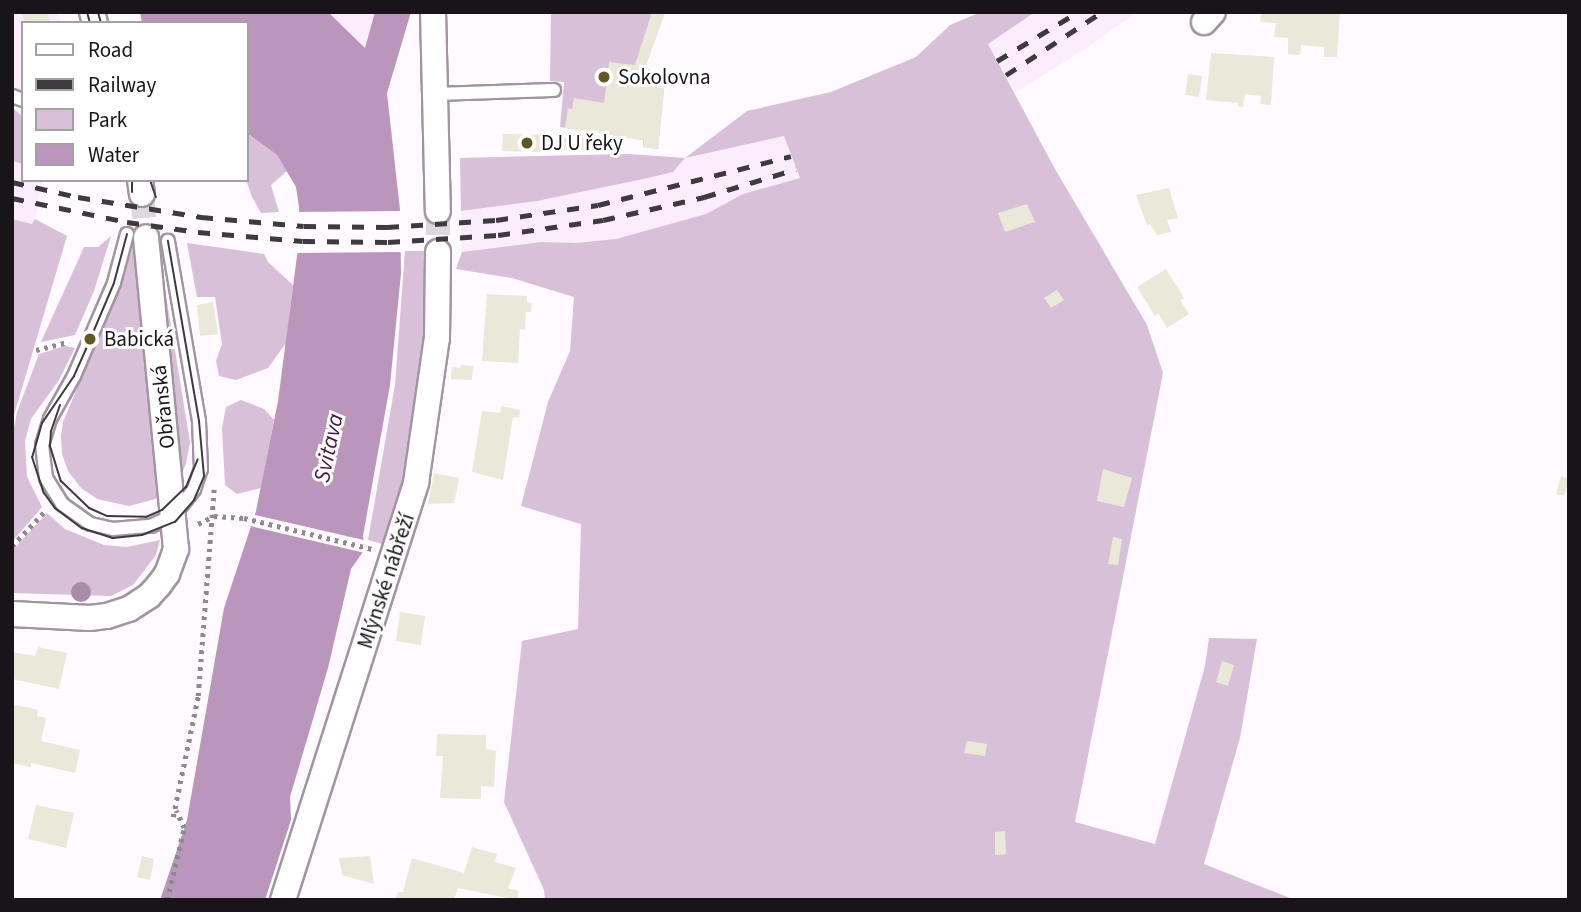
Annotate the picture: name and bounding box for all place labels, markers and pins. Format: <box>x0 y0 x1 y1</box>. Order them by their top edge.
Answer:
place label: Sokolovna <box>618 64 711 90</box>
marker: Sokolovna <box>596 69 612 85</box>
place label: DJ U řeky <box>541 130 623 156</box>
marker: DJ U řeky <box>519 135 535 151</box>
place label: Babická <box>104 326 174 352</box>
marker: Babická <box>82 331 98 347</box>

